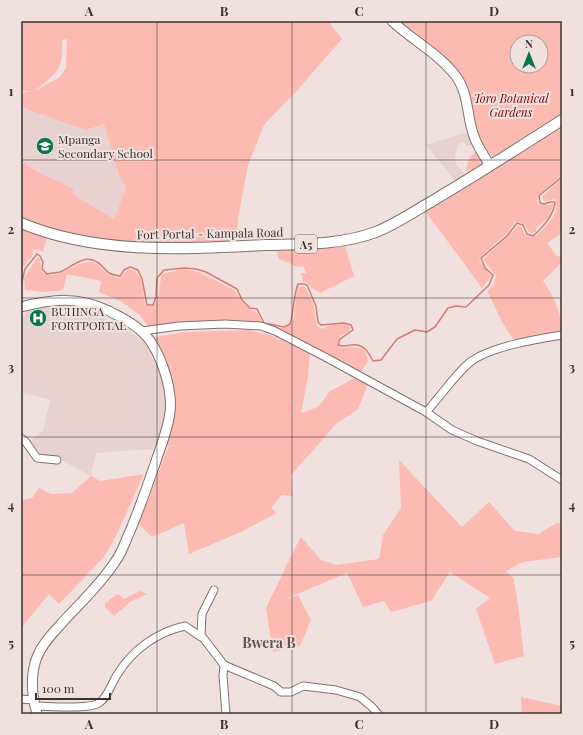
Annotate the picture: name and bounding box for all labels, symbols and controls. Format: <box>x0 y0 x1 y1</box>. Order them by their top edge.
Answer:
text: A <box>84 2 94 19</box>
text: B <box>220 2 229 19</box>
text: C <box>354 2 364 19</box>
text: D <box>489 2 499 19</box>
north arrow <box>509 34 549 74</box>
text: N <box>525 36 533 51</box>
text: 1 <box>9 82 14 99</box>
text: 1 <box>570 82 575 99</box>
park label: Toro Botanical Gardens <box>473 90 549 120</box>
place label: Mpanga Secondary School <box>58 131 154 161</box>
school or university icon: Mpanga Secondary School <box>35 136 55 156</box>
text: 2 <box>8 220 15 237</box>
text: 2 <box>569 220 576 237</box>
street label: Fort Portal - Kampala Road <box>136 224 284 242</box>
road number: A5 <box>295 235 317 253</box>
place label: BUHINGA FORTPORTAL <box>51 303 126 333</box>
hospital icon: BUHINGA FORTPORTAL <box>28 308 48 328</box>
text: 3 <box>8 358 14 375</box>
text: 3 <box>569 358 575 375</box>
text: 4 <box>8 496 15 513</box>
text: 4 <box>569 496 576 513</box>
district label: Bwera B <box>242 633 296 652</box>
text: 5 <box>8 634 14 651</box>
text: 5 <box>569 634 575 651</box>
scale bar <box>36 675 110 701</box>
text: 100 m <box>42 680 75 696</box>
text: A <box>84 715 94 732</box>
text: B <box>220 715 229 732</box>
text: C <box>354 715 364 732</box>
text: D <box>489 715 499 732</box>

